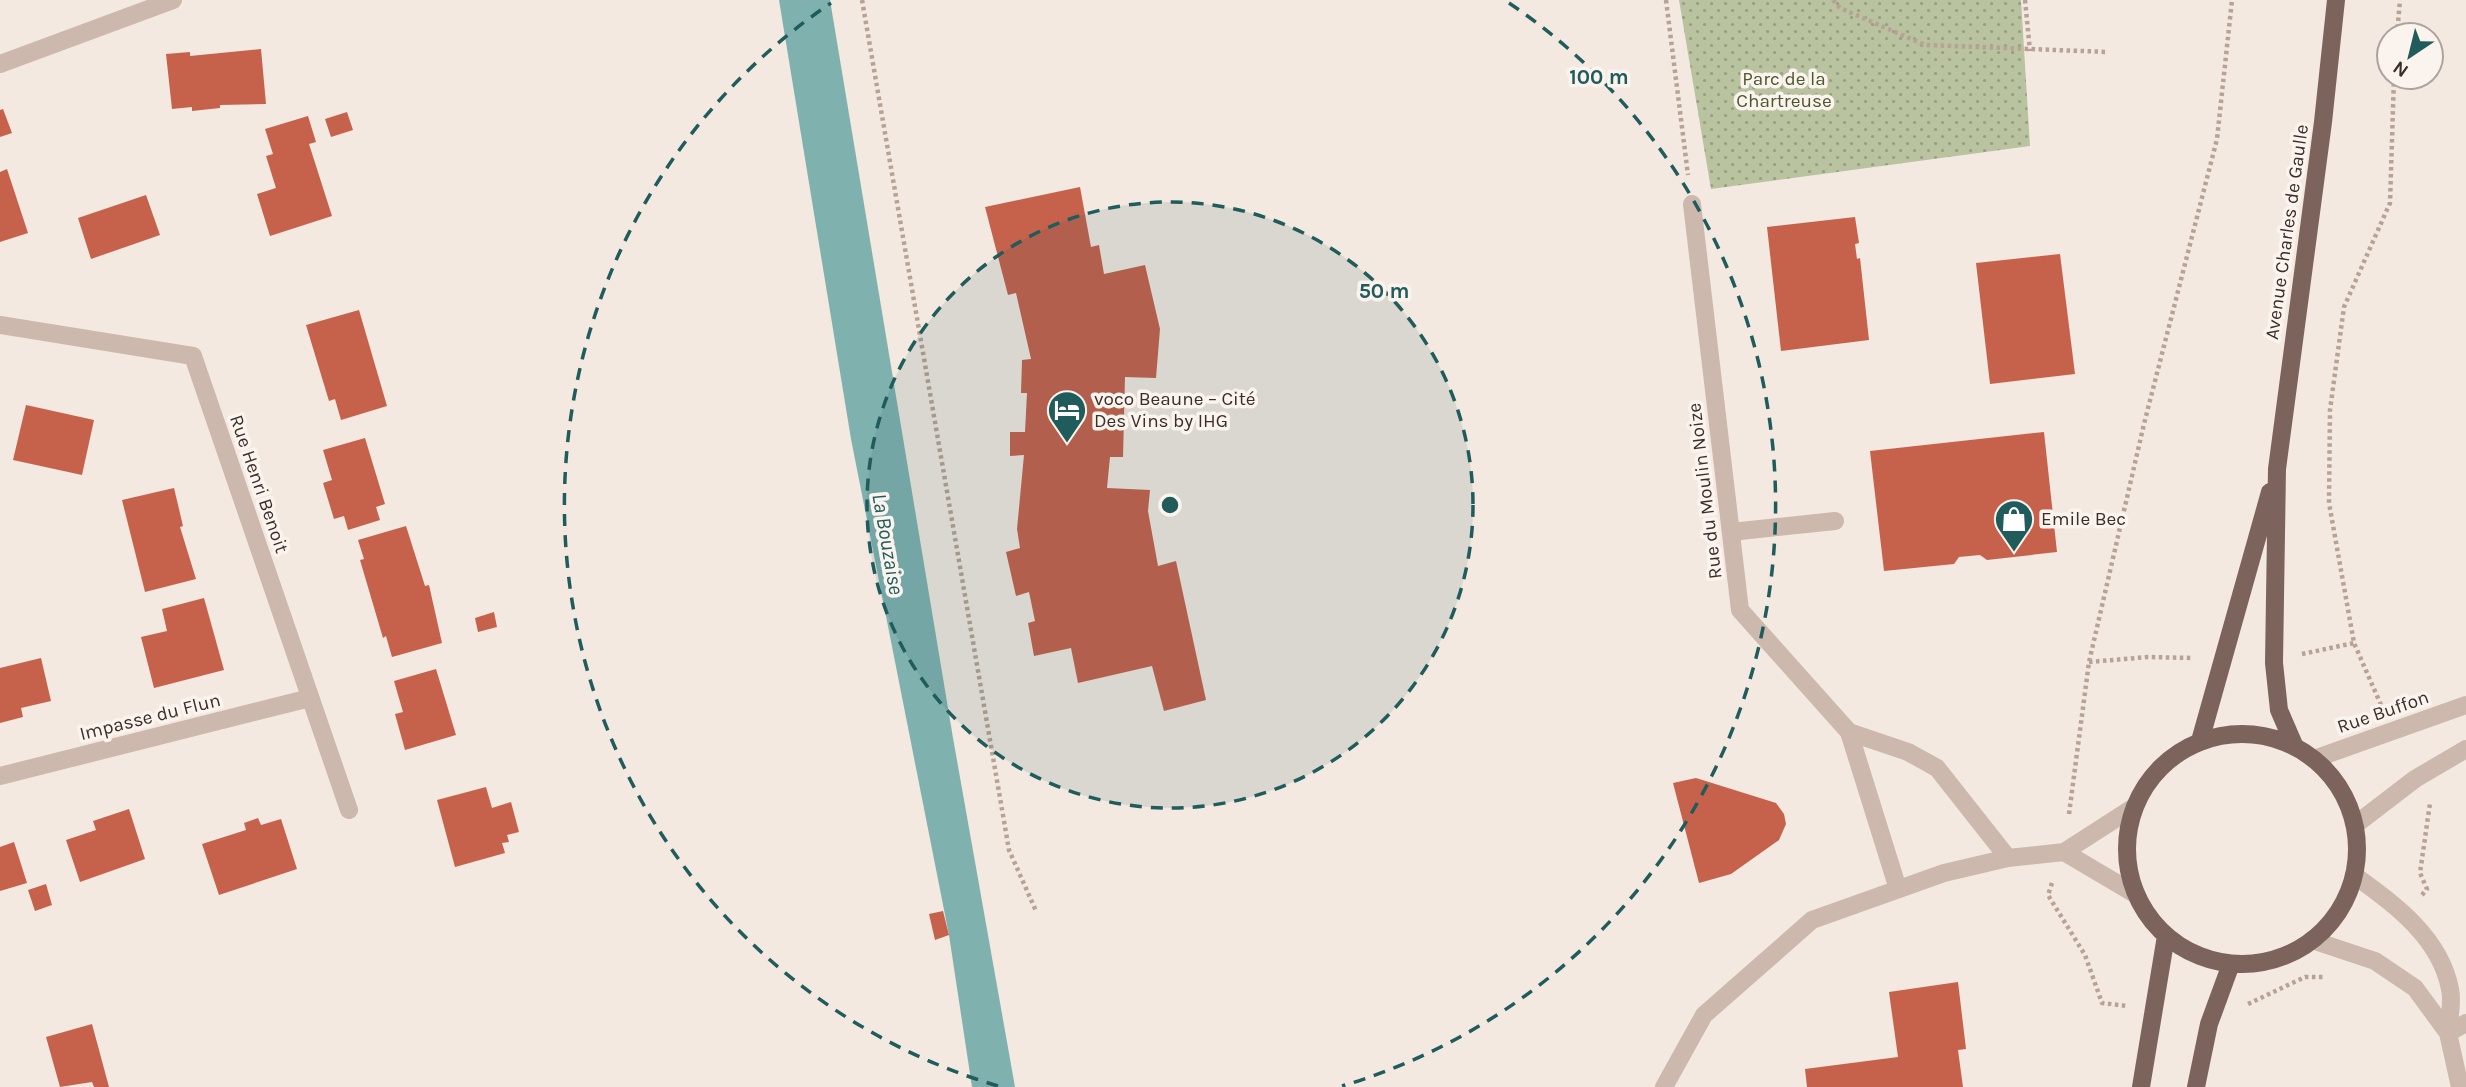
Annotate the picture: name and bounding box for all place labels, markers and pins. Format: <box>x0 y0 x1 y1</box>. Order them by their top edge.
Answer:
place label: voco Beaune – Cité Des Vins by IHG <box>1094 388 1256 432</box>
hotel icon: voco Beaune – Cité Des Vins by IHG <box>1046 389 1088 444</box>
centre of rings <box>1158 493 1182 517</box>
shop icon: Emile Bec <box>1993 498 2035 553</box>
place label: Emile Bec <box>2041 508 2126 530</box>

